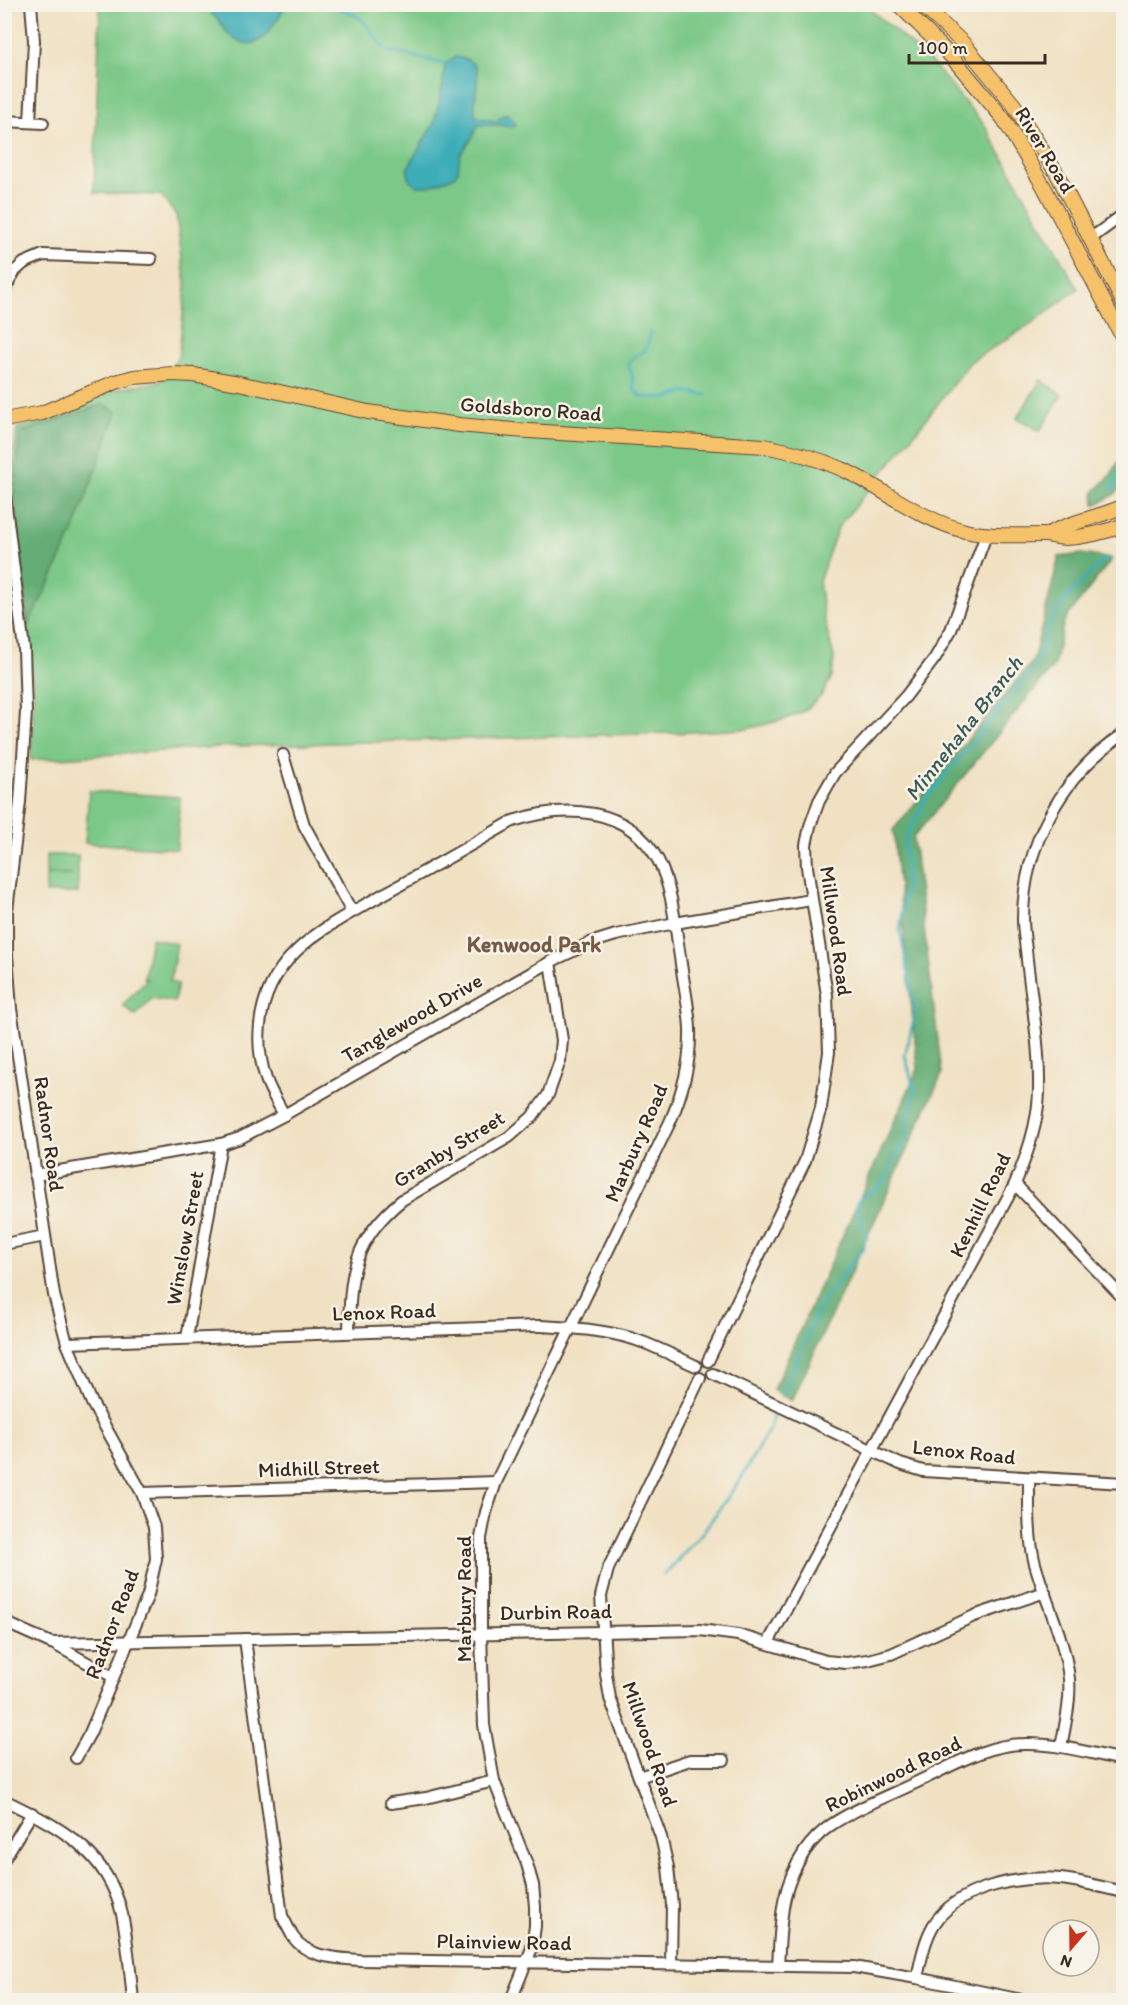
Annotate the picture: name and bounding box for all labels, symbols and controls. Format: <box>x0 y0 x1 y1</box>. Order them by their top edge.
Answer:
scale bar <box>909 27 1046 65</box>
text: 100 m <box>918 37 968 59</box>
street label: River Road <box>1010 102 1081 198</box>
street label: Goldsboro Road <box>459 391 603 426</box>
water label: Minnehaha Branch <box>898 650 1029 806</box>
street label: Millwood Road <box>815 865 858 997</box>
district label: Kenwood Park <box>467 931 602 958</box>
street label: Tanglewood Drive <box>337 967 487 1068</box>
street label: Radnor Road <box>29 1075 70 1194</box>
street label: Marbury Road <box>598 1080 673 1206</box>
street label: Granby Street <box>389 1104 509 1193</box>
street label: Kenhill Road <box>943 1148 1016 1261</box>
street label: Winslow Street <box>160 1169 209 1307</box>
street label: Lenox Road <box>332 1297 437 1326</box>
street label: Lenox Road <box>911 1434 1018 1469</box>
street label: Midhill Street <box>258 1453 381 1482</box>
street label: Marbury Road <box>451 1536 476 1662</box>
street label: Radnor Road <box>79 1565 144 1682</box>
street label: Durbin Road <box>499 1598 613 1625</box>
street label: Millwood Road <box>617 1678 684 1810</box>
street label: Robinwood Road <box>821 1730 965 1817</box>
north arrow <box>1041 1918 1101 1978</box>
street label: Plainview Road <box>436 1928 572 1955</box>
text: N <box>1058 1951 1074 1972</box>

